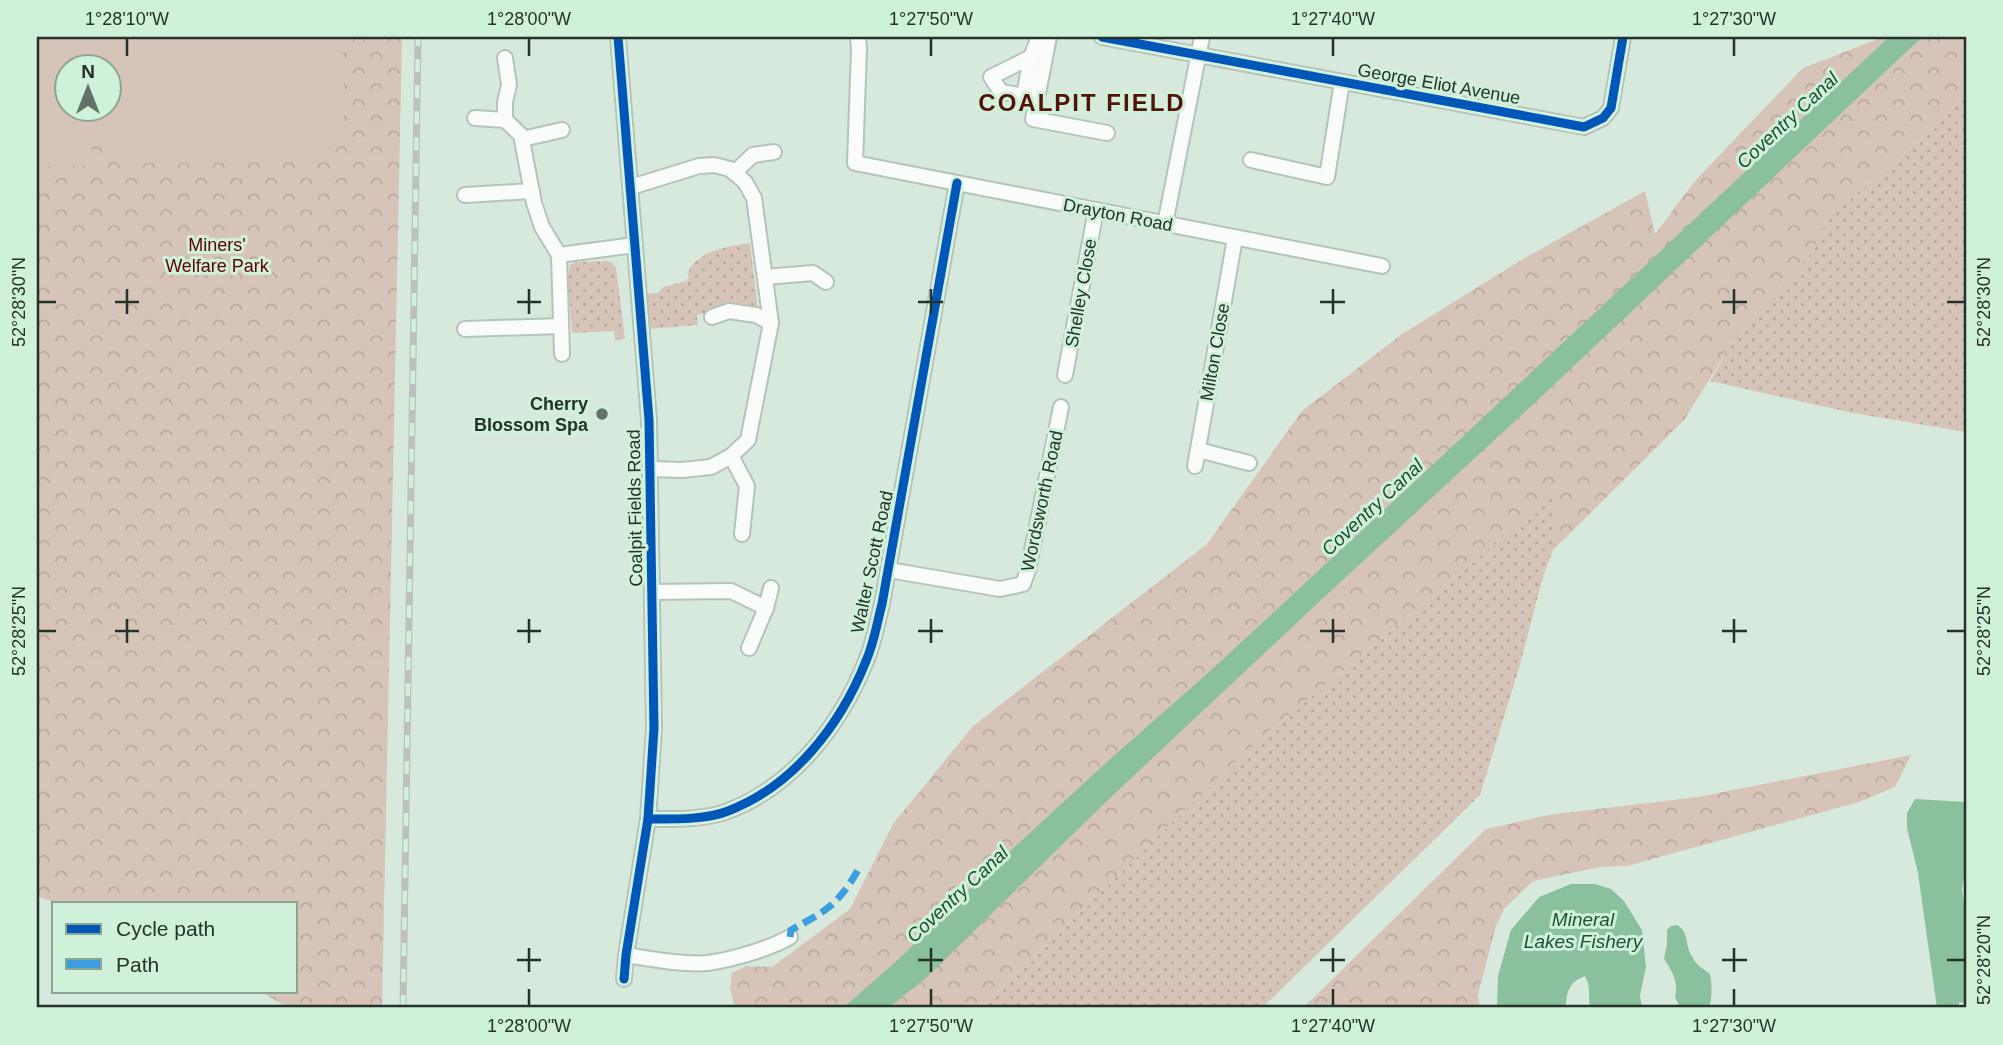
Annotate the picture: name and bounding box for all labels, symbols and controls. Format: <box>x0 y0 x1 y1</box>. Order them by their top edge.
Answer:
text: 1°28'10"W <box>85 9 169 29</box>
text: 1°28'00"W <box>487 9 571 29</box>
text: 1°27'50"W <box>889 9 973 29</box>
text: 1°27'40"W <box>1291 9 1375 29</box>
text: 1°27'30"W <box>1692 9 1776 29</box>
north arrow <box>52 52 122 122</box>
street label: George Eliot Avenue <box>1356 60 1522 108</box>
text: N <box>81 61 95 82</box>
water label: Coventry Canal <box>1732 68 1843 173</box>
district label: COALPIT FIELD <box>978 89 1186 116</box>
street label: Drayton Road <box>1062 195 1174 235</box>
park label: Miners' Welfare Park <box>165 235 270 276</box>
street label: Shelley Close <box>1062 237 1100 349</box>
text: 52°28'30"N <box>9 257 29 347</box>
text: 52°28'30"N <box>1974 257 1994 347</box>
street label: Milton Close <box>1197 301 1233 403</box>
place label: Cherry Blossom Spa <box>474 394 589 435</box>
marker: Cherry Blossom Spa <box>594 406 610 422</box>
street label: Coalpit Fields Road <box>624 429 646 587</box>
street label: Wordsworth Road <box>1017 429 1067 573</box>
water label: Coventry Canal <box>1317 455 1428 560</box>
street label: Walter Scott Road <box>847 489 897 635</box>
text: 52°28'25"N <box>9 586 29 676</box>
text: 52°28'25"N <box>1974 586 1994 676</box>
water label: Coventry Canal <box>902 842 1013 947</box>
legend <box>52 902 298 992</box>
water label: Mineral Lakes Fishery <box>1524 909 1644 952</box>
text: 52°28'20"N <box>1974 915 1994 1005</box>
text: Cycle path <box>116 917 215 940</box>
text: Path <box>116 953 159 976</box>
text: 1°28'00"W <box>487 1016 571 1036</box>
text: 1°27'50"W <box>889 1016 973 1036</box>
text: 1°27'40"W <box>1291 1016 1375 1036</box>
text: 1°27'30"W <box>1692 1016 1776 1036</box>

